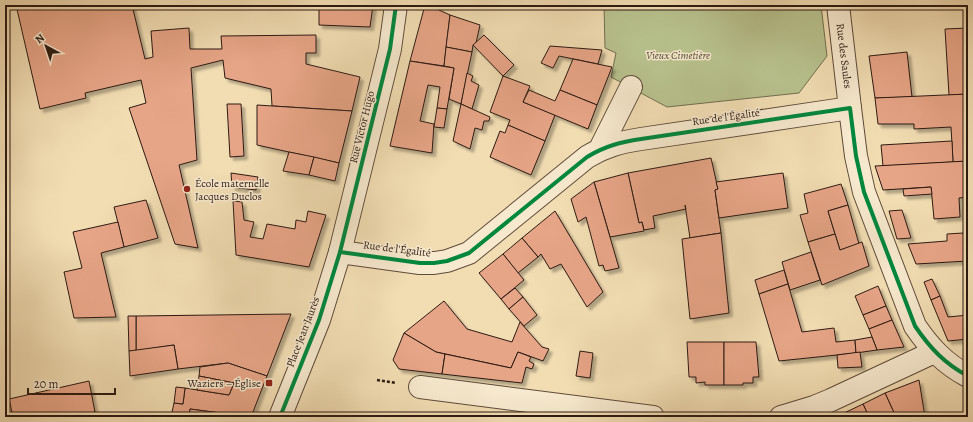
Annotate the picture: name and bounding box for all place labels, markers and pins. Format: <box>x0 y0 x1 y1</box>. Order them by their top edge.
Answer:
place label: École maternelle Jacques Duclos <box>195 176 269 204</box>
marker: École maternelle Jacques Duclos <box>182 184 192 194</box>
place label: Waziers – Église <box>186 376 261 391</box>
marker: Waziers – Église <box>264 378 274 388</box>

